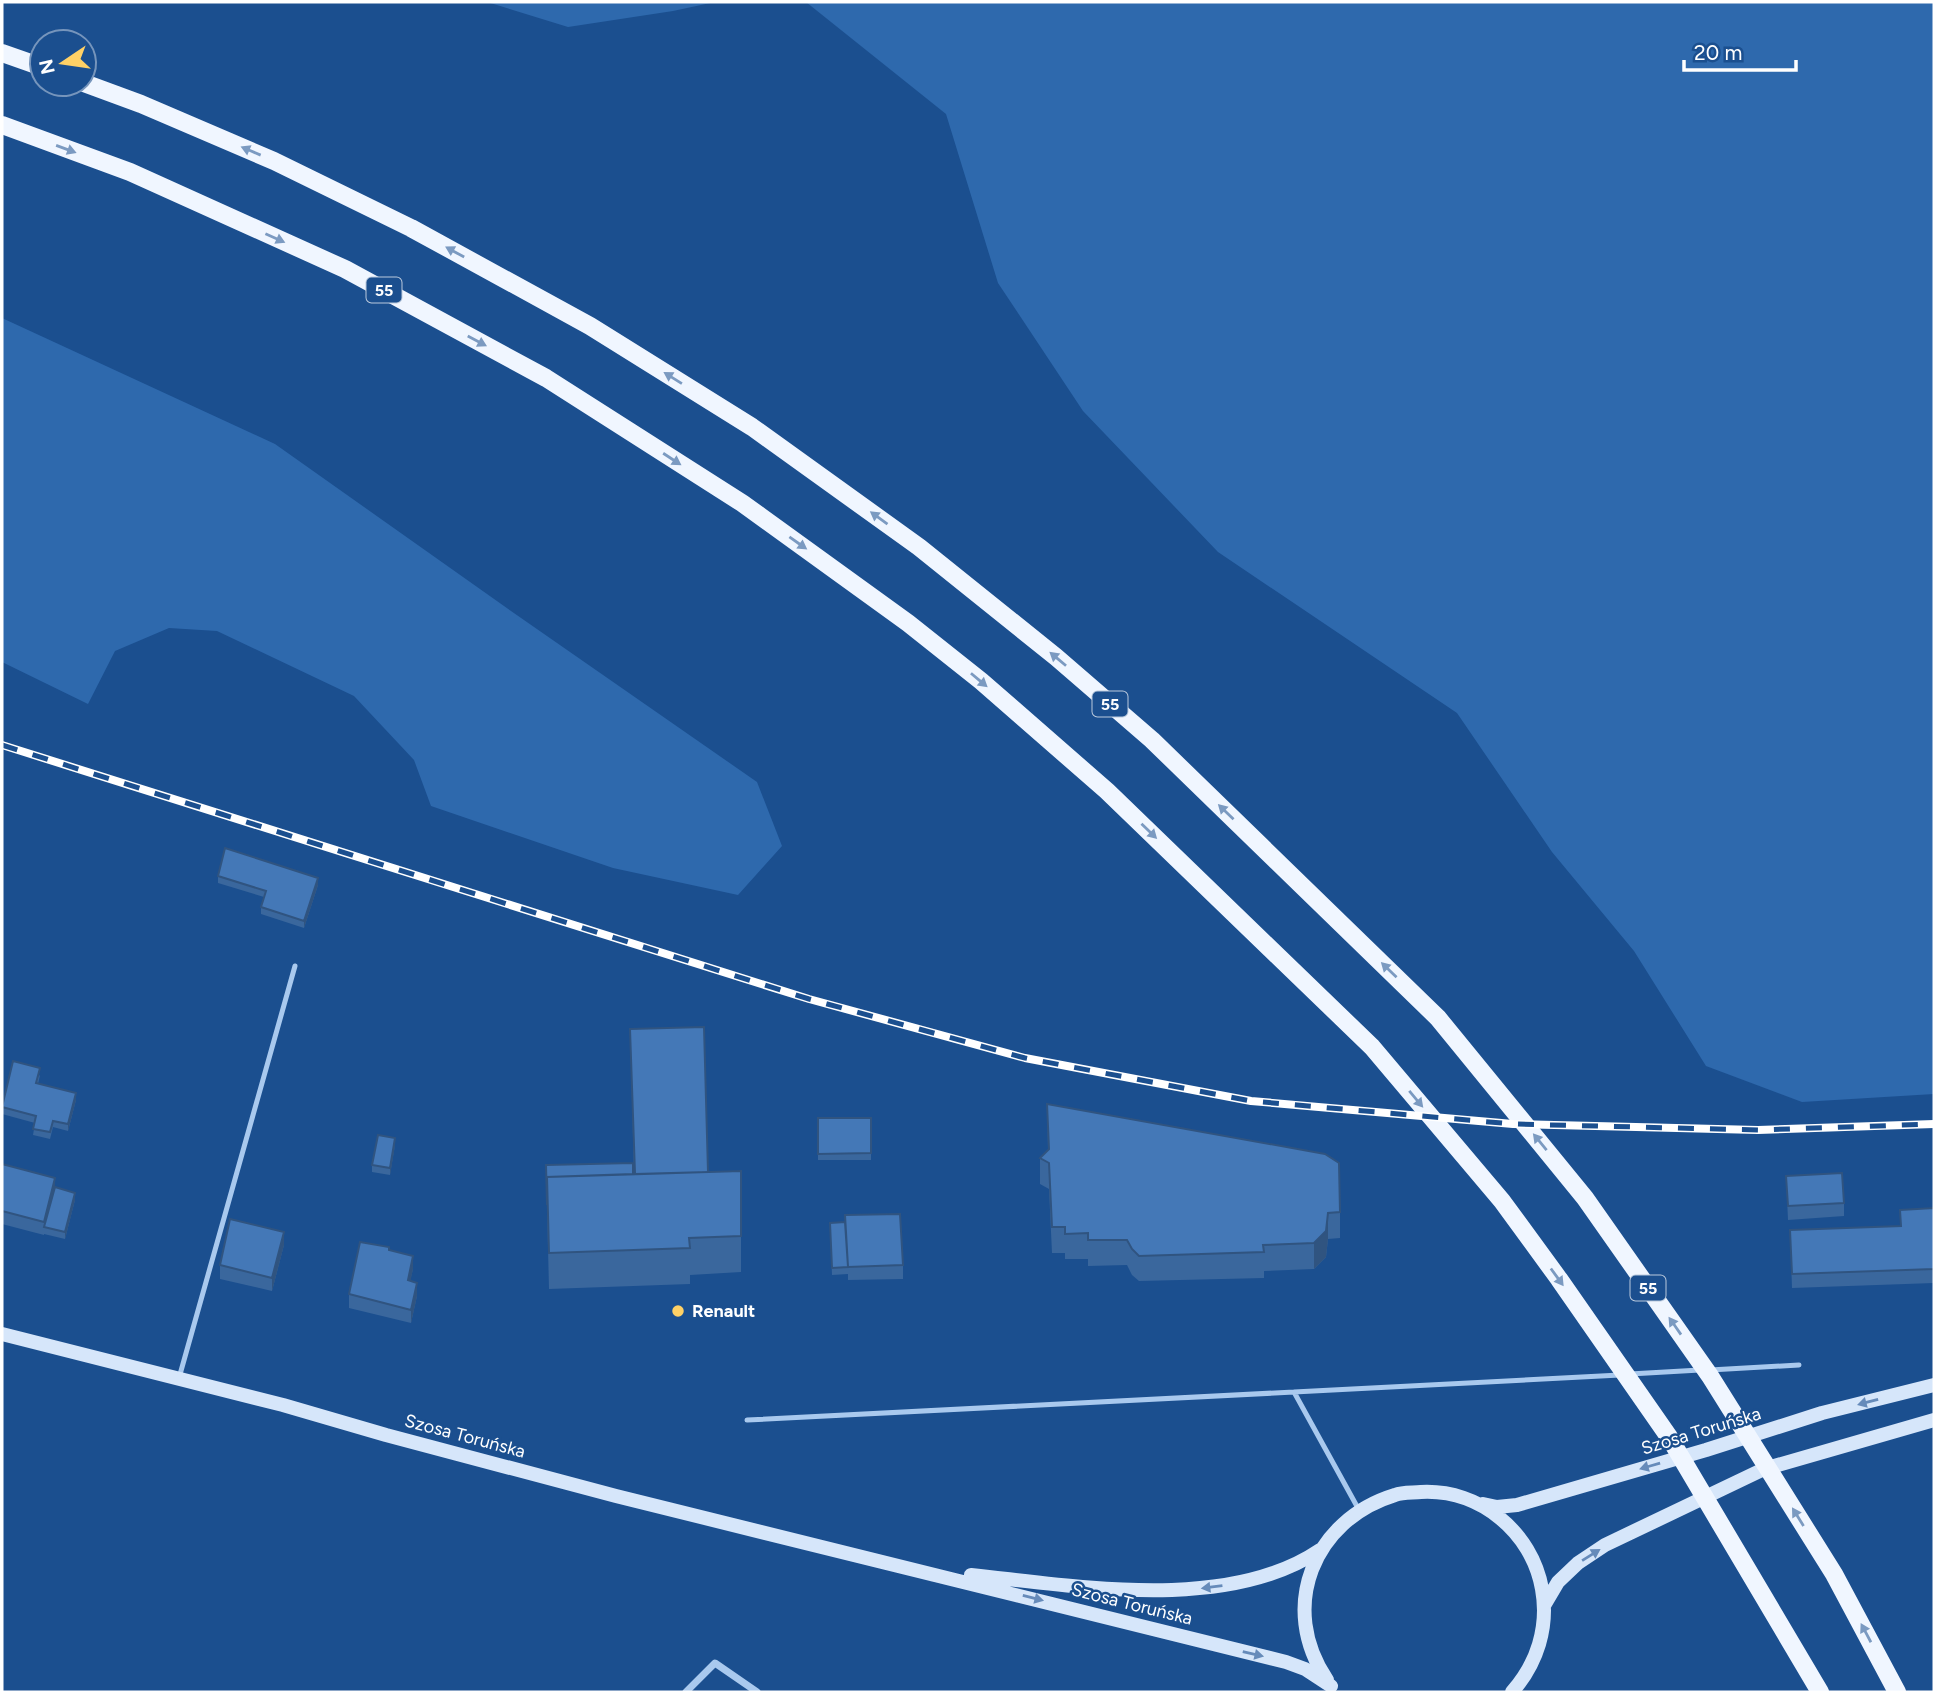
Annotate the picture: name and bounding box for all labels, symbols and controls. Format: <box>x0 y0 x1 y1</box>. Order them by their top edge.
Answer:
north arrow <box>28 28 98 98</box>
scale bar <box>1684 28 1796 72</box>
text: 20 m <box>1694 40 1742 65</box>
text: N <box>34 57 60 76</box>
one-way arrow <box>55 143 76 154</box>
one-way arrow <box>241 145 261 157</box>
one-way arrow <box>265 232 285 244</box>
one-way arrow <box>445 246 465 258</box>
road number: 55 <box>366 278 402 302</box>
one-way arrow <box>468 335 487 347</box>
one-way arrow <box>663 372 683 385</box>
one-way arrow <box>662 452 682 465</box>
one-way arrow <box>870 512 888 526</box>
one-way arrow <box>789 536 807 550</box>
one-way arrow <box>1049 652 1066 667</box>
one-way arrow <box>970 672 988 688</box>
road number: 55 <box>1092 692 1128 716</box>
one-way arrow <box>1218 804 1235 820</box>
one-way arrow <box>1140 823 1157 839</box>
one-way arrow <box>1381 962 1398 979</box>
one-way arrow <box>1408 1090 1424 1108</box>
one-way arrow <box>1532 1134 1547 1152</box>
one-way arrow <box>1550 1268 1564 1286</box>
road number: 55 <box>1630 1276 1666 1300</box>
place label: Renault <box>692 1300 755 1322</box>
marker: Renault <box>670 1303 686 1319</box>
one-way arrow <box>1668 1317 1682 1335</box>
one-way arrow <box>1857 1397 1878 1407</box>
street label: Szosa Toruńska <box>1639 1402 1763 1460</box>
street label: Szosa Toruńska <box>402 1409 528 1463</box>
one-way arrow <box>1639 1462 1660 1472</box>
one-way arrow <box>1792 1507 1805 1526</box>
one-way arrow <box>1581 1548 1600 1561</box>
street label: Szosa Toruńska <box>1069 1578 1195 1630</box>
one-way arrow <box>1201 1581 1223 1592</box>
one-way arrow <box>1022 1594 1043 1604</box>
one-way arrow <box>1860 1623 1871 1643</box>
one-way arrow <box>1242 1649 1264 1660</box>

